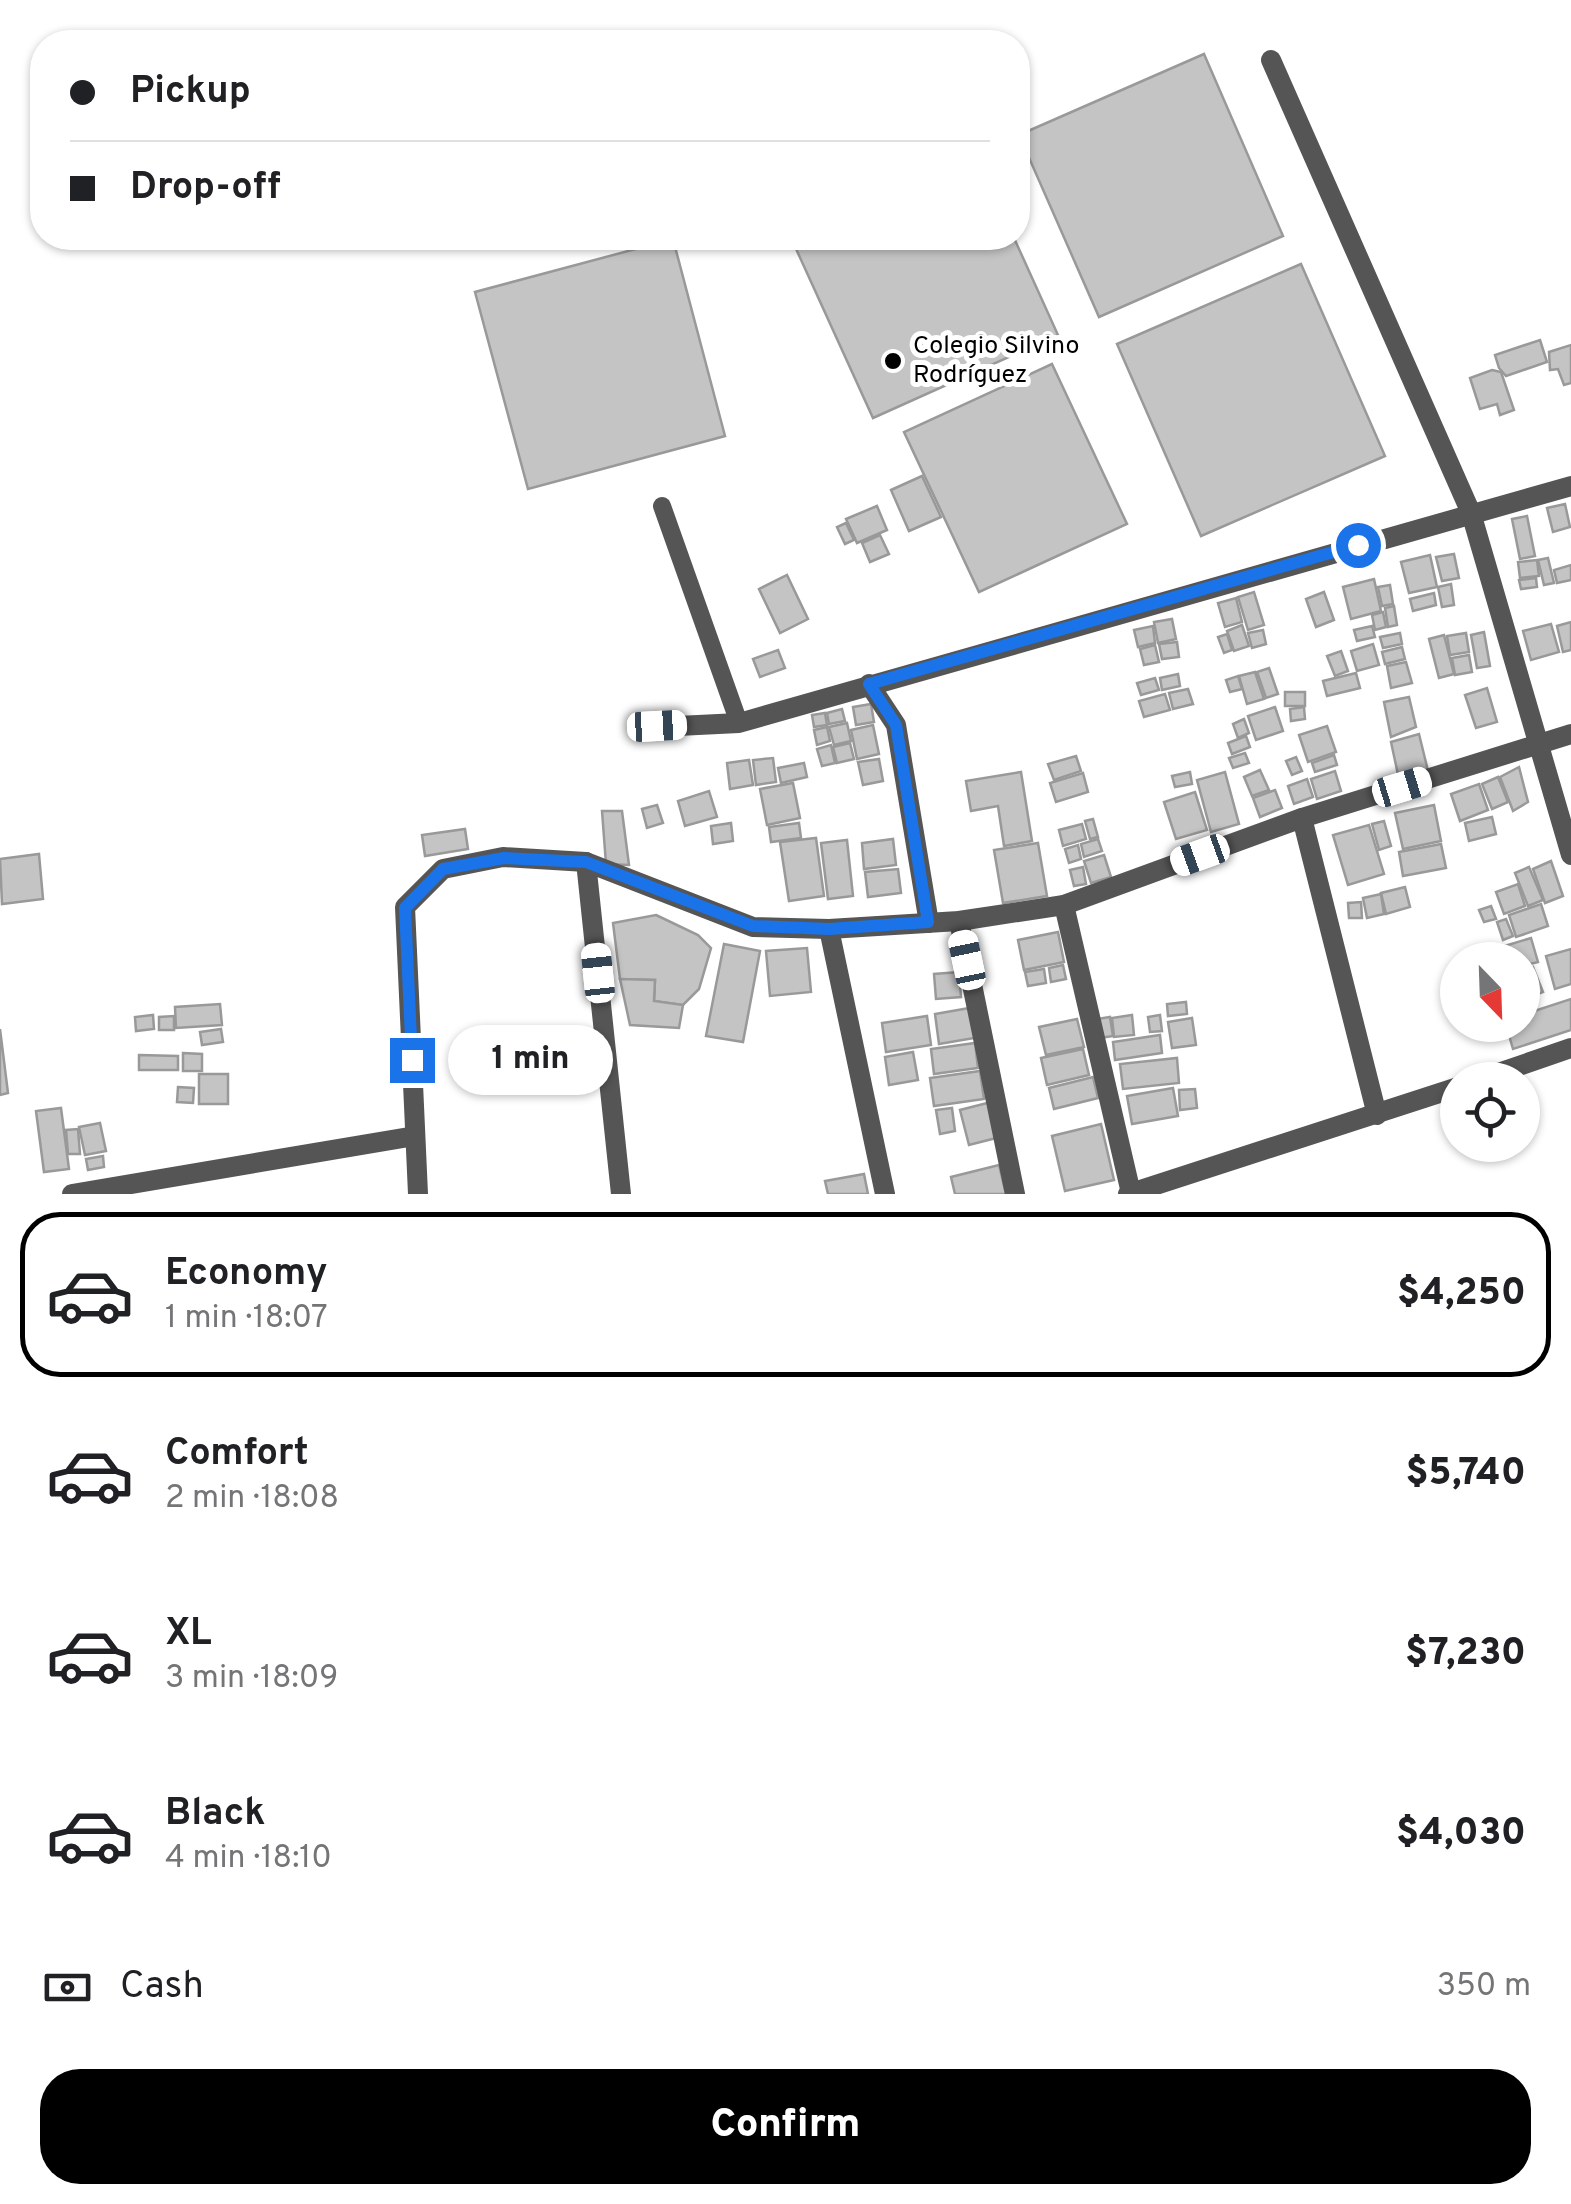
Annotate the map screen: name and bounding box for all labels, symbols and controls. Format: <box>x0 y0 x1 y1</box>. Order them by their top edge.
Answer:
text: Pickup <box>130 68 251 117</box>
text: Drop-off <box>130 164 281 213</box>
place label: Colegio Silvino Rodríguez <box>913 331 1079 392</box>
marker: Colegio Silvino Rodríguez <box>882 350 904 372</box>
route start <box>1336 523 1381 568</box>
car <box>626 709 688 743</box>
car <box>1369 764 1435 810</box>
car <box>1167 831 1233 879</box>
car <box>946 928 988 992</box>
car <box>580 942 616 1004</box>
north arrow <box>1440 942 1540 1042</box>
map controls <box>1440 942 1540 1162</box>
callout: 1 min <box>447 1025 612 1095</box>
route end <box>390 1038 435 1083</box>
text: 1 min <box>491 1040 570 1080</box>
button: locate <box>1440 1062 1540 1162</box>
icon: car <box>45 1250 135 1340</box>
text: Economy <box>165 1250 327 1299</box>
text: $4,250 <box>1397 1270 1526 1319</box>
text: 1 min · 18:07 <box>165 1299 328 1339</box>
icon: car <box>45 1430 135 1520</box>
text: Comfort <box>165 1430 309 1479</box>
text: $5,740 <box>1405 1450 1526 1499</box>
text: 2 min · 18:08 <box>165 1479 339 1519</box>
icon: car <box>45 1610 135 1700</box>
text: XL <box>165 1610 212 1659</box>
text: $7,230 <box>1405 1630 1526 1679</box>
text: 3 min · 18:09 <box>165 1659 338 1699</box>
icon: car <box>45 1790 135 1880</box>
text: Black <box>165 1790 265 1839</box>
text: $4,030 <box>1396 1810 1526 1859</box>
text: 4 min · 18:10 <box>165 1839 332 1879</box>
icon: cash <box>40 1960 95 2015</box>
text: Cash <box>120 1963 204 2012</box>
text: 350 m <box>1437 1967 1531 2007</box>
button: Confirm <box>40 2069 1531 2184</box>

